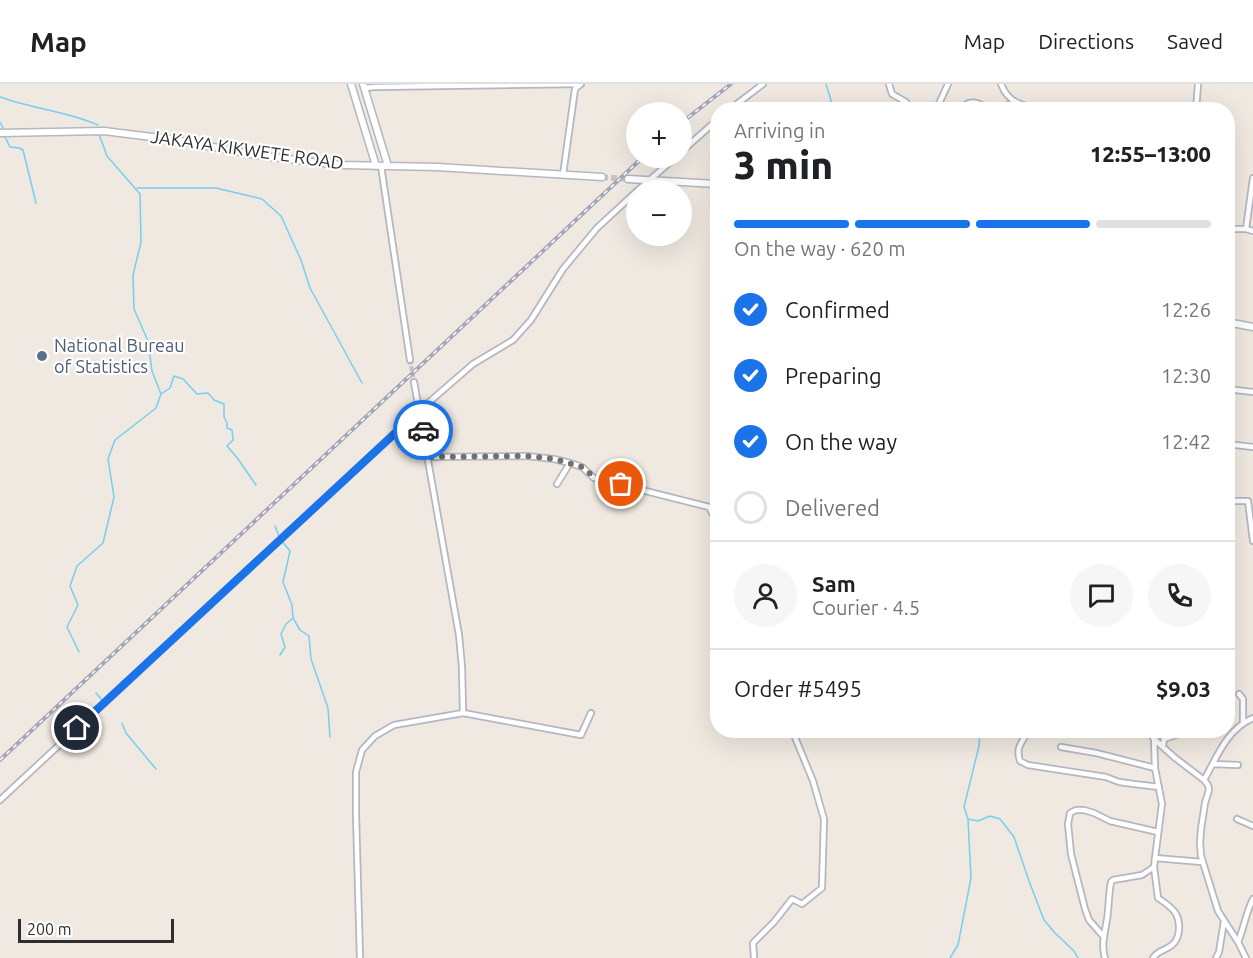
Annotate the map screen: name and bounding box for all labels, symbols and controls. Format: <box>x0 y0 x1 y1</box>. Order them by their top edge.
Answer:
text: Map <box>30 26 87 57</box>
text: Map <box>964 29 1005 53</box>
text: Directions <box>1038 29 1134 53</box>
text: Saved <box>1167 29 1223 53</box>
map controls <box>626 102 692 246</box>
button: + <box>626 102 692 168</box>
text: Arriving in <box>734 119 825 142</box>
street label: JAKAYA KIKWETE ROAD <box>149 126 345 172</box>
text: 12:55–13:00 <box>1090 141 1211 166</box>
text: 3 min <box>734 143 833 186</box>
button: − <box>626 180 692 246</box>
text: On the way · 620 m <box>734 237 906 260</box>
icon: check <box>734 293 767 326</box>
text: Confirmed <box>785 297 890 322</box>
text: 12:26 <box>1161 298 1211 321</box>
place label: National Bureau of Statistics <box>54 335 184 376</box>
marker: National Bureau of Statistics <box>35 349 49 363</box>
icon: check <box>734 359 767 392</box>
text: Preparing <box>785 363 882 388</box>
text: 12:30 <box>1161 364 1211 387</box>
courier <box>393 400 453 460</box>
icon: car <box>407 414 440 447</box>
icon: check <box>734 425 767 458</box>
text: On the way <box>785 429 897 454</box>
text: 12:42 <box>1161 430 1211 453</box>
pin <box>595 458 646 509</box>
icon: bag <box>604 467 637 500</box>
text: Delivered <box>785 495 880 520</box>
button: person <box>734 564 797 627</box>
button: chat <box>1070 564 1133 627</box>
button: phone <box>1148 564 1211 627</box>
text: Sam <box>812 571 856 596</box>
text: Courier · 4.5 <box>812 596 920 619</box>
text: Order #5495 <box>734 676 862 701</box>
text: $9.03 <box>1156 676 1211 701</box>
pin <box>51 702 102 753</box>
icon: home <box>60 711 93 744</box>
scale bar <box>18 916 174 944</box>
text: 200 m <box>27 920 72 938</box>

